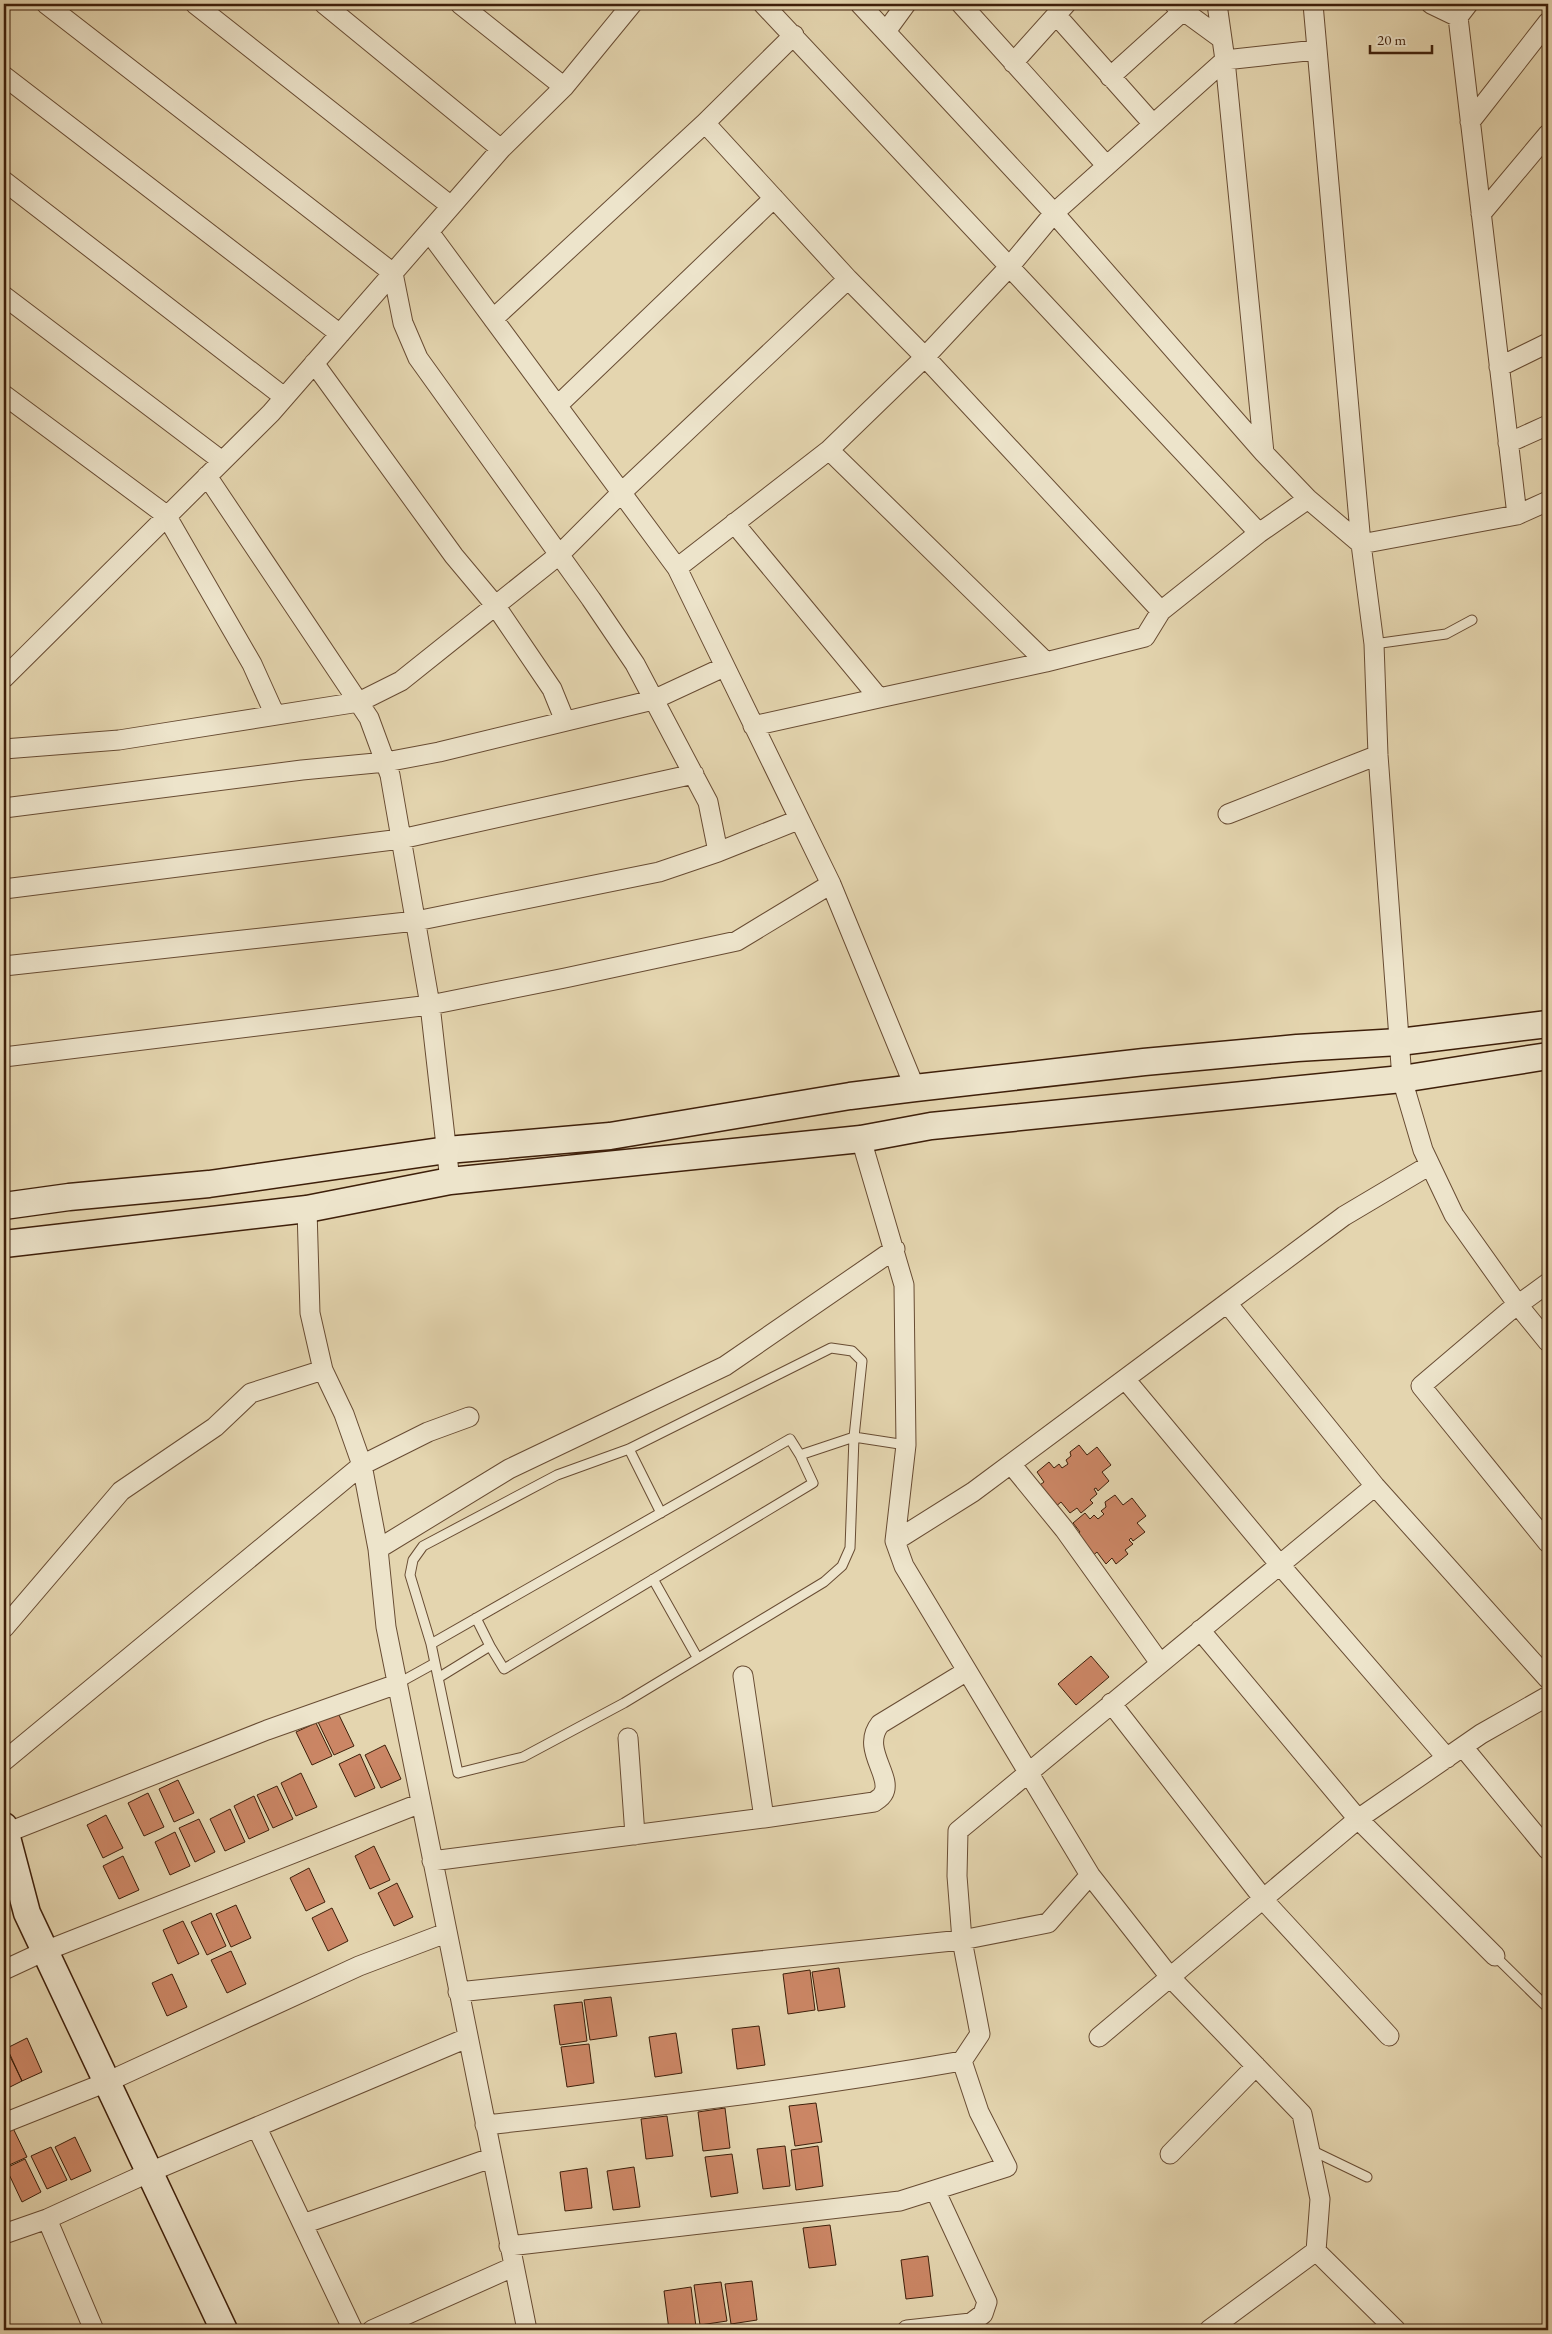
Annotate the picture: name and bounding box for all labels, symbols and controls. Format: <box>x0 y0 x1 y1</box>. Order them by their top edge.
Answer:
scale bar <box>1370 22 1432 54</box>
text: 20 m <box>1377 30 1406 49</box>

